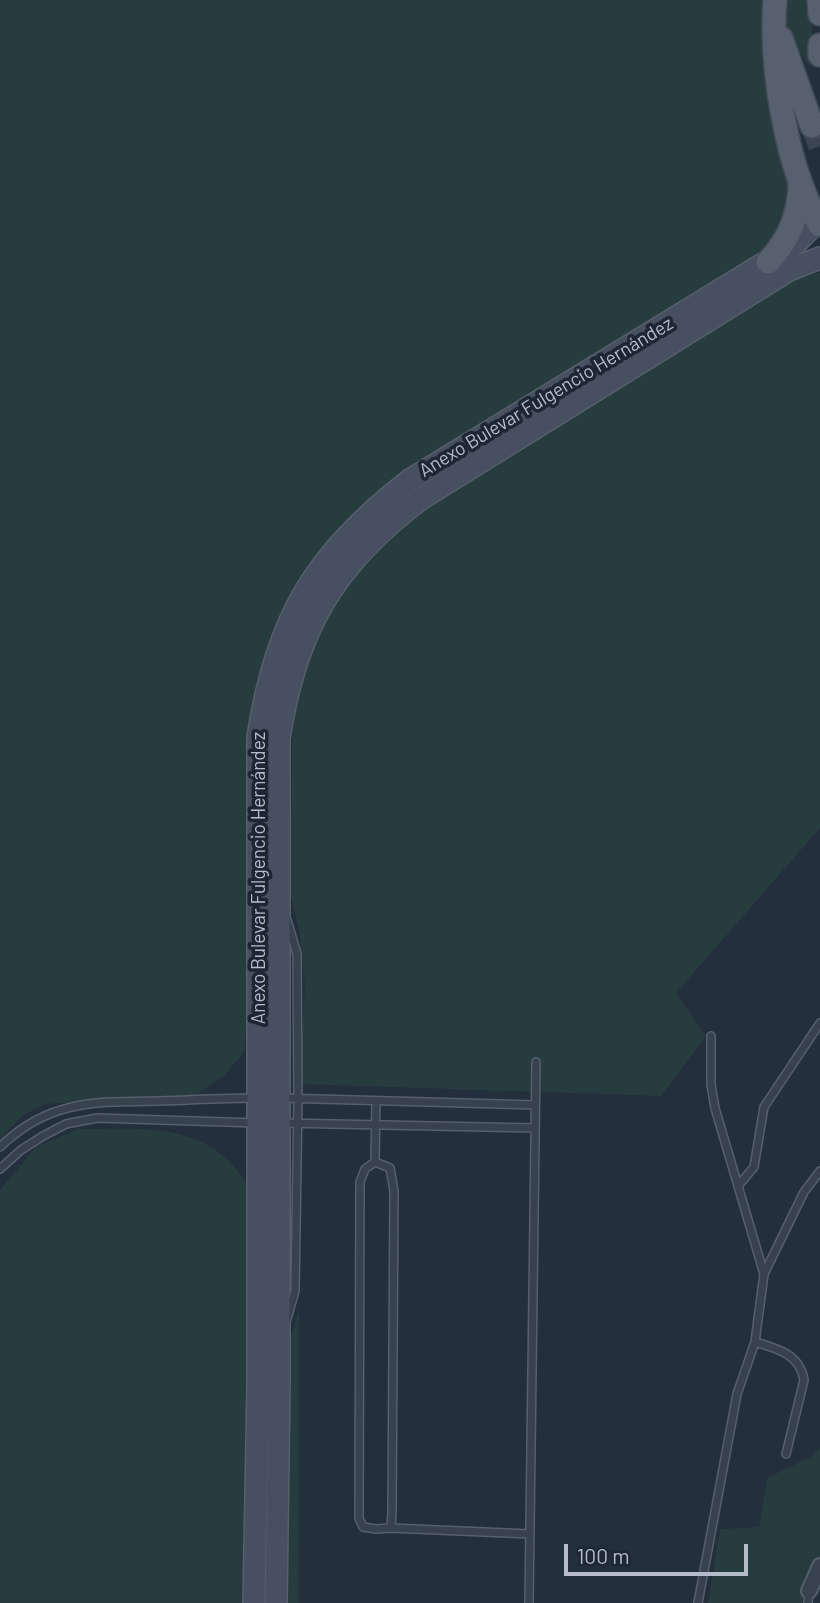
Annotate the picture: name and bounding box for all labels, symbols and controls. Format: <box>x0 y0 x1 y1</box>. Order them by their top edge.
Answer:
street label: Anexo Bulevar Fulgencio Hernández <box>415 312 677 482</box>
street label: Anexo Bulevar Fulgencio Hernández <box>248 732 270 1024</box>
scale bar <box>568 1530 752 1574</box>
text: 100 m <box>577 1543 630 1568</box>

